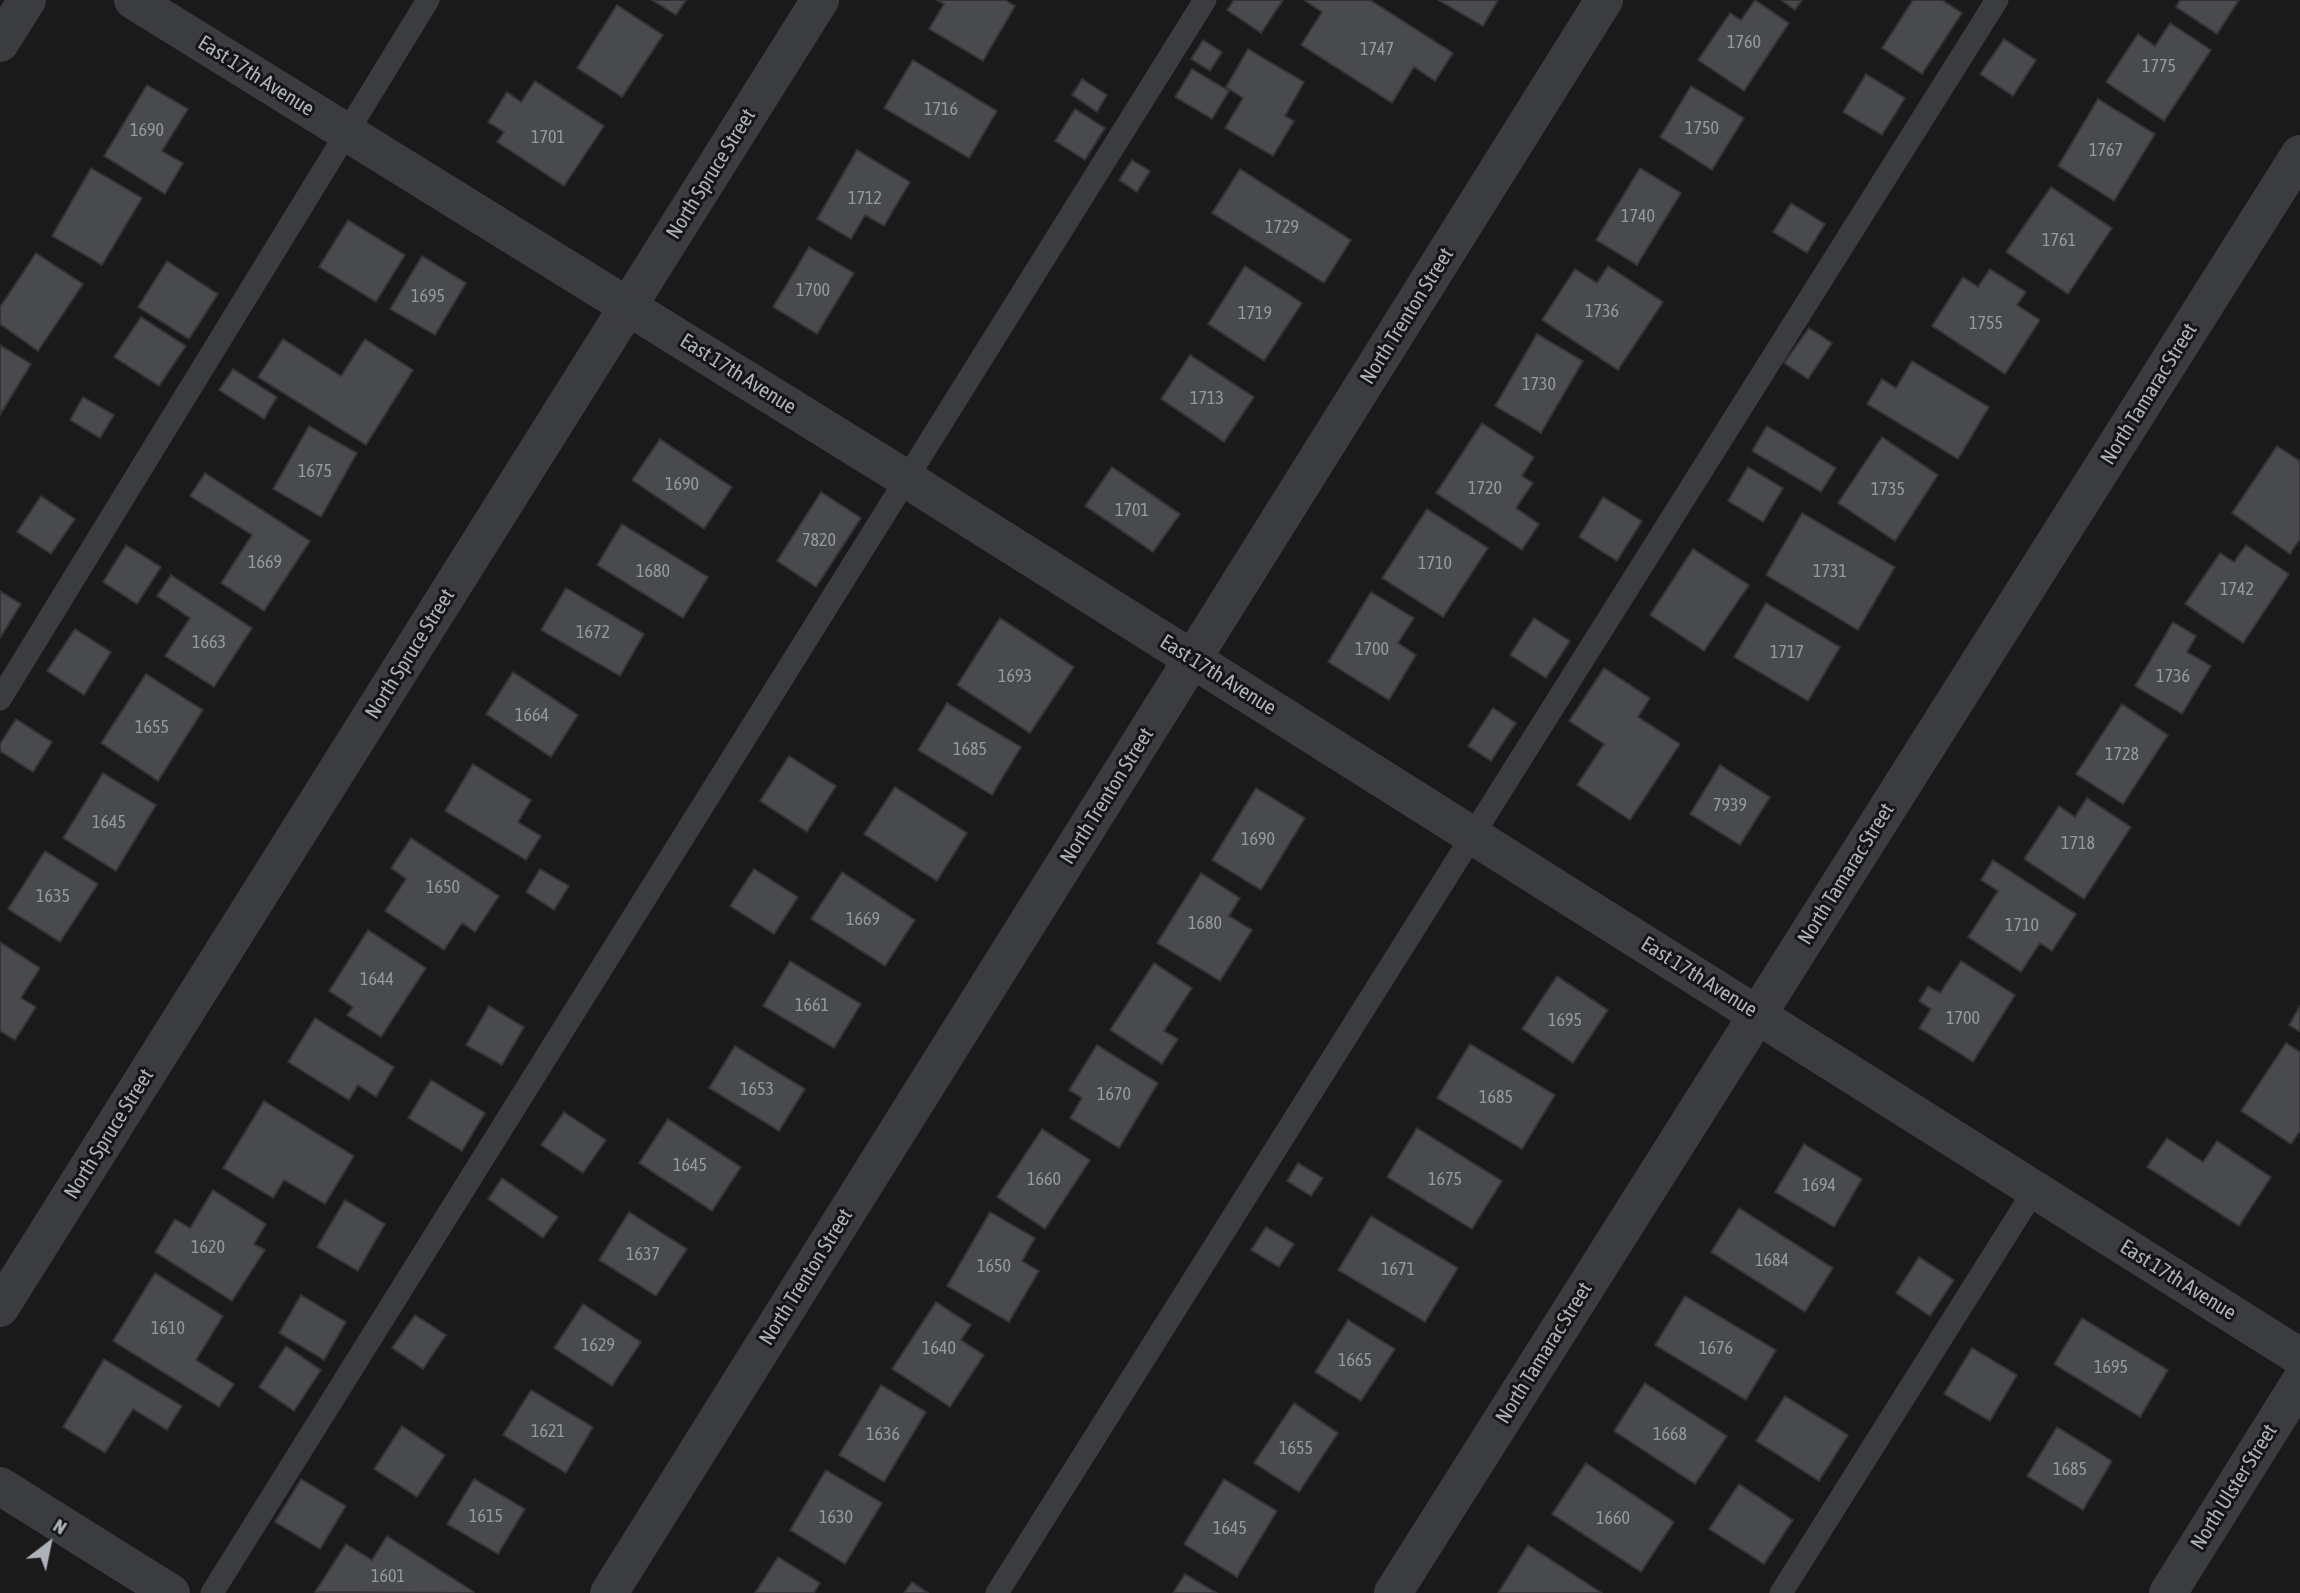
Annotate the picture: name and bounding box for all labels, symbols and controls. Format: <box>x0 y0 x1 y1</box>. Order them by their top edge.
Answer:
street label: East 17th Avenue <box>193 30 319 122</box>
house number: 1760 <box>1727 31 1761 53</box>
house number: 1747 <box>1360 38 1394 60</box>
house number: 1775 <box>2142 55 2176 77</box>
house number: 1716 <box>924 98 958 120</box>
street label: North Spruce Street <box>661 104 761 244</box>
house number: 1750 <box>1685 117 1719 139</box>
house number: 1690 <box>130 119 164 141</box>
house number: 1701 <box>531 126 565 148</box>
house number: 1767 <box>2089 139 2123 161</box>
house number: 1712 <box>848 187 882 209</box>
house number: 1740 <box>1621 205 1655 227</box>
house number: 1729 <box>1265 216 1299 238</box>
house number: 1761 <box>2042 229 2076 251</box>
street label: North Trenton Street <box>1355 243 1459 389</box>
house number: 1700 <box>796 279 830 301</box>
house number: 1695 <box>411 285 445 307</box>
house number: 1736 <box>1585 300 1619 322</box>
house number: 1719 <box>1238 302 1272 324</box>
house number: 1755 <box>1969 312 2003 334</box>
street label: North Tamarac Street <box>2095 319 2203 469</box>
street label: East 17th Avenue <box>675 328 801 420</box>
house number: 1730 <box>1522 373 1556 395</box>
house number: 1713 <box>1190 387 1224 409</box>
house number: 1675 <box>298 460 332 482</box>
house number: 1690 <box>665 473 699 495</box>
house number: 1720 <box>1468 477 1502 499</box>
house number: 1735 <box>1871 478 1905 500</box>
house number: 1701 <box>1115 499 1149 521</box>
house number: 7820 <box>802 529 836 551</box>
house number: 1669 <box>248 551 282 573</box>
house number: 1710 <box>1418 552 1452 574</box>
house number: 1680 <box>636 560 670 582</box>
house number: 1731 <box>1813 560 1847 582</box>
house number: 1742 <box>2220 578 2254 600</box>
street label: North Spruce Street <box>360 584 460 724</box>
house number: 1672 <box>576 621 610 643</box>
street label: East 17th Avenue <box>1155 629 1281 721</box>
house number: 1663 <box>192 631 226 653</box>
house number: 1700 <box>1355 638 1389 660</box>
house number: 1717 <box>1770 641 1804 663</box>
house number: 1693 <box>998 665 1032 687</box>
house number: 1736 <box>2156 665 2190 687</box>
house number: 1664 <box>515 704 549 726</box>
house number: 1655 <box>135 716 169 738</box>
street label: North Trenton Street <box>1055 723 1159 869</box>
house number: 1685 <box>953 738 987 760</box>
house number: 1728 <box>2105 743 2139 765</box>
house number: 7939 <box>1713 794 1747 816</box>
street label: North Tamarac Street <box>1792 799 1900 949</box>
house number: 1645 <box>92 811 126 833</box>
house number: 1690 <box>1241 828 1275 850</box>
house number: 1718 <box>2061 832 2095 854</box>
house number: 1650 <box>426 876 460 898</box>
house number: 1635 <box>36 885 70 907</box>
house number: 1669 <box>846 908 880 930</box>
house number: 1680 <box>1188 912 1222 934</box>
house number: 1710 <box>2005 914 2039 936</box>
street label: East 17th Avenue <box>1636 931 1762 1023</box>
house number: 1644 <box>360 968 394 990</box>
house number: 1661 <box>795 994 829 1016</box>
house number: 1700 <box>1946 1007 1980 1029</box>
house number: 1695 <box>1548 1009 1582 1031</box>
street label: North Spruce Street <box>59 1064 159 1204</box>
house number: 1653 <box>740 1078 774 1100</box>
house number: 1670 <box>1097 1083 1131 1105</box>
house number: 1685 <box>1479 1086 1513 1108</box>
house number: 1645 <box>673 1154 707 1176</box>
house number: 1660 <box>1027 1168 1061 1190</box>
house number: 1675 <box>1428 1168 1462 1190</box>
house number: 1694 <box>1802 1174 1836 1196</box>
street label: North Trenton Street <box>754 1204 858 1350</box>
street label: East 17th Avenue <box>2115 1234 2241 1326</box>
house number: 1620 <box>191 1236 225 1258</box>
house number: 1637 <box>626 1243 660 1265</box>
house number: 1684 <box>1755 1249 1789 1271</box>
house number: 1650 <box>977 1255 1011 1277</box>
house number: 1671 <box>1381 1258 1415 1280</box>
street label: North Tamarac Street <box>1490 1278 1598 1428</box>
house number: 1610 <box>151 1317 185 1339</box>
house number: 1629 <box>581 1334 615 1356</box>
house number: 1640 <box>922 1337 956 1359</box>
house number: 1676 <box>1699 1337 1733 1359</box>
house number: 1665 <box>1338 1349 1372 1371</box>
house number: 1695 <box>2094 1356 2128 1378</box>
house number: 1621 <box>531 1420 565 1442</box>
street label: North Ulster Street <box>2185 1420 2283 1554</box>
house number: 1636 <box>866 1423 900 1445</box>
house number: 1668 <box>1653 1423 1687 1445</box>
house number: 1655 <box>1279 1437 1313 1459</box>
house number: 1685 <box>2053 1458 2087 1480</box>
house number: 1615 <box>469 1505 503 1527</box>
house number: 1630 <box>819 1506 853 1528</box>
house number: 1660 <box>1596 1507 1630 1529</box>
north arrow <box>14 1509 84 1579</box>
text: N <box>50 1514 71 1538</box>
house number: 1645 <box>1213 1517 1247 1539</box>
house number: 1601 <box>371 1565 405 1587</box>

